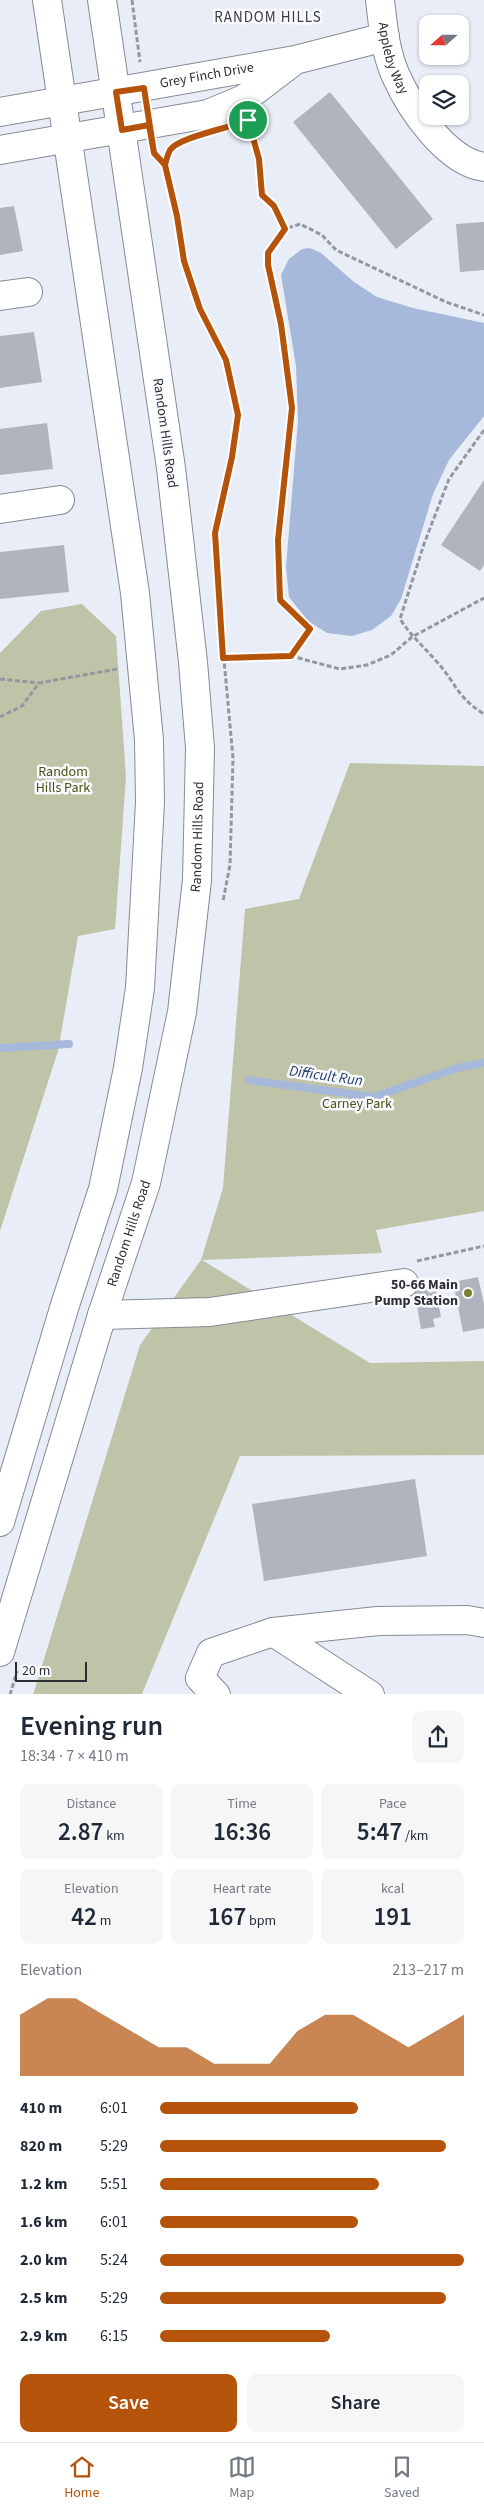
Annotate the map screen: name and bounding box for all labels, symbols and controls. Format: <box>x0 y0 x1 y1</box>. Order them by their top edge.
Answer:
district label: RANDOM HILLS <box>214 7 322 28</box>
north arrow <box>419 15 469 65</box>
map controls <box>419 15 469 125</box>
street label: Appleby Way <box>373 21 414 99</box>
street label: Grey Finch Drive <box>158 57 255 94</box>
button: layers <box>419 75 469 125</box>
pin <box>227 99 269 141</box>
icon: arrive <box>234 106 262 134</box>
street label: Random Hills Road <box>147 377 183 489</box>
park label: Random Hills Park <box>36 762 90 798</box>
street label: Random Hills Road <box>186 781 209 893</box>
water label: Difficult Run <box>288 1060 364 1092</box>
park label: Carney Park <box>322 1094 392 1114</box>
street label: Random Hills Road <box>102 1178 156 1289</box>
place label: 50-66 Main Pump Station <box>374 1275 458 1311</box>
marker: 50-66 Main Pump Station <box>462 1287 474 1299</box>
scale bar <box>15 1660 88 1683</box>
text: 20 m <box>22 1661 50 1681</box>
text: Evening run <box>20 1706 163 1746</box>
button: share <box>412 1711 464 1763</box>
text: 18:34 · 7 × 410 m <box>20 1745 129 1767</box>
text: Distance <box>66 1794 116 1814</box>
text: Time <box>227 1794 257 1814</box>
text: Pace <box>379 1794 406 1814</box>
text: 2.87 <box>58 1814 103 1850</box>
text: 16:36 <box>213 1814 271 1850</box>
text: 5:47 <box>357 1814 402 1850</box>
text: km <box>103 1826 125 1846</box>
text: /km <box>402 1826 428 1846</box>
text: Elevation <box>64 1879 119 1899</box>
text: Heart rate <box>213 1879 271 1899</box>
text: kcal <box>381 1879 404 1899</box>
text: 42 <box>71 1899 97 1935</box>
text: 167 <box>208 1899 246 1935</box>
text: 191 <box>373 1899 412 1935</box>
text: m <box>97 1911 111 1931</box>
text: bpm <box>246 1911 276 1931</box>
text: Elevation <box>20 1959 82 1981</box>
text: 213–217 m <box>392 1959 464 1981</box>
text: 410 m <box>20 2097 62 2119</box>
text: 6:01 <box>100 2097 128 2119</box>
text: 820 m <box>20 2135 62 2157</box>
text: 5:29 <box>100 2135 128 2157</box>
text: 1.2 km <box>20 2173 67 2195</box>
text: 5:51 <box>100 2173 128 2195</box>
text: 1.6 km <box>20 2211 67 2233</box>
text: 6:01 <box>100 2211 128 2233</box>
text: 2.0 km <box>20 2249 67 2271</box>
text: 5:24 <box>100 2249 128 2271</box>
text: 2.5 km <box>20 2287 67 2309</box>
text: 5:29 <box>100 2287 128 2309</box>
text: 2.9 km <box>20 2325 67 2347</box>
text: 6:15 <box>100 2325 128 2347</box>
button: Save <box>20 2374 237 2432</box>
button: Share <box>247 2374 464 2432</box>
tab: Home <box>64 2453 99 2503</box>
tab: Map <box>228 2453 256 2503</box>
tab: Saved <box>384 2453 420 2503</box>

